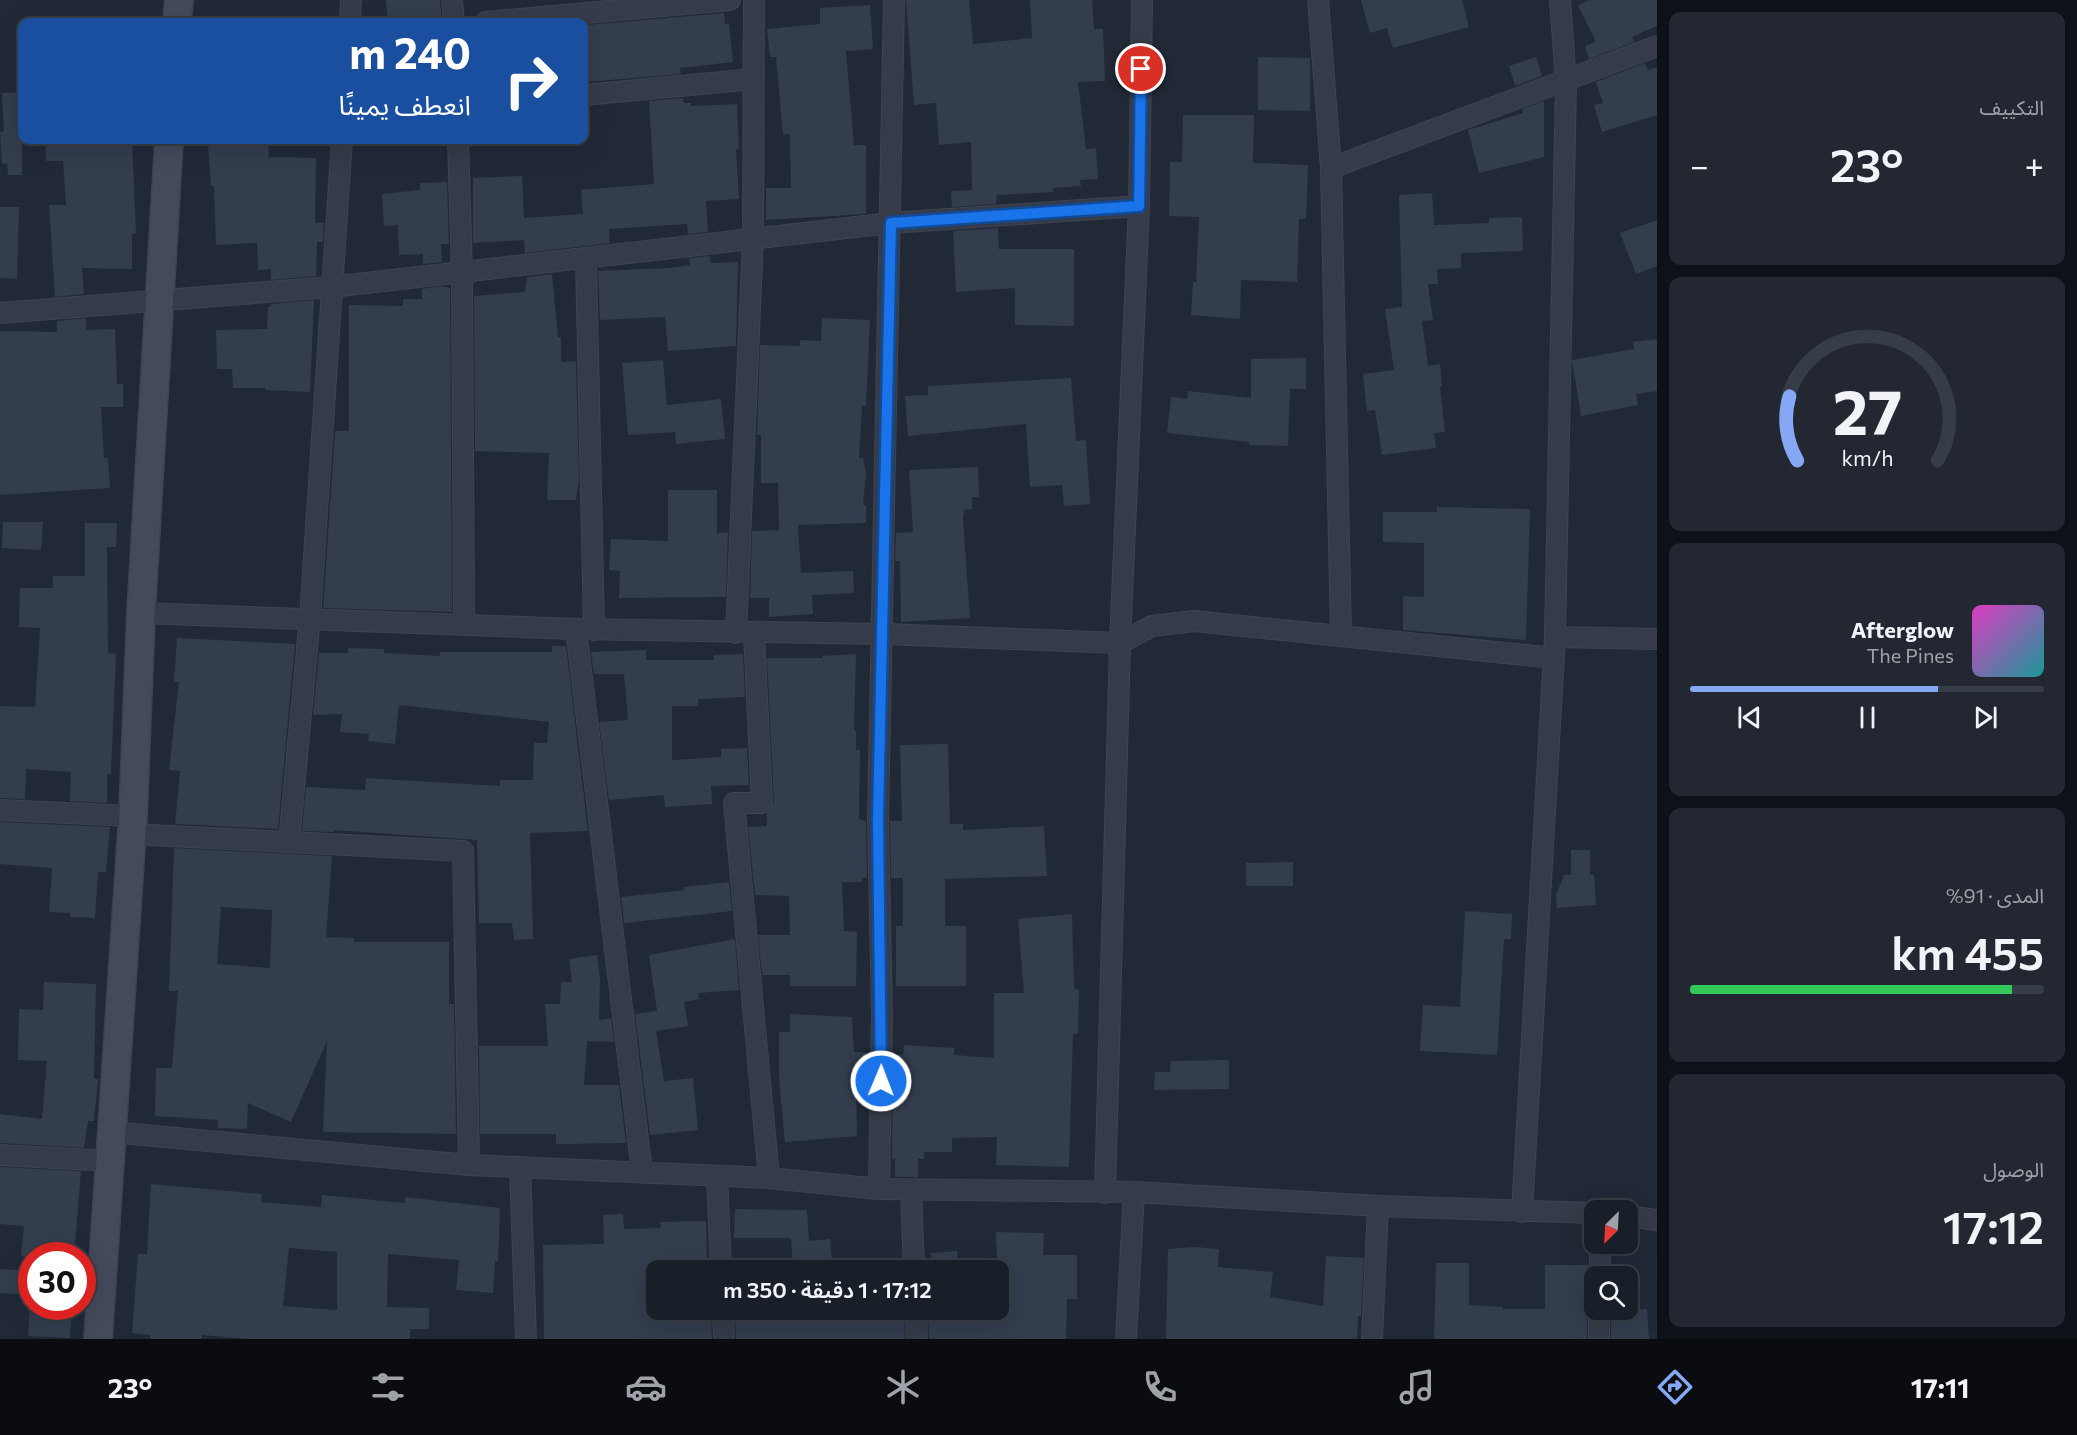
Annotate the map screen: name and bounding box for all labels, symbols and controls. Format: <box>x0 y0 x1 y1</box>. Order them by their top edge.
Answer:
text: 240 m <box>349 26 471 78</box>
icon: right <box>492 42 570 120</box>
pin <box>1115 43 1166 94</box>
icon: arrive <box>1124 52 1157 85</box>
text: انعطف يمينًا <box>338 88 471 121</box>
text: التكييف <box>1980 95 2044 119</box>
text: 23° <box>1830 136 1903 191</box>
text: − <box>1690 144 1709 185</box>
text: + <box>2025 144 2044 185</box>
text: 27 <box>1832 372 1902 448</box>
text: km/h <box>1841 445 1893 471</box>
text: Afterglow <box>1851 616 1954 643</box>
text: The Pines <box>1867 643 1954 667</box>
icon: previous <box>1733 701 1766 734</box>
icon: pause <box>1851 701 1884 734</box>
icon: next <box>1969 701 2002 734</box>
text: المدى · 91% <box>1946 883 2044 907</box>
text: 455 km <box>1891 924 2044 979</box>
position arrow <box>849 1049 913 1113</box>
text: الوصول <box>1983 1157 2044 1181</box>
text: 17:12 <box>1943 1198 2044 1253</box>
north arrow <box>1584 1200 1638 1254</box>
map controls <box>1584 1200 1638 1320</box>
speed limit sign: 30 <box>18 1242 96 1320</box>
button: search <box>1584 1266 1638 1320</box>
text: 17:12 · 1 دقيقة · 350 m <box>723 1276 932 1303</box>
icon: filters <box>367 1366 409 1408</box>
icon: car <box>625 1366 667 1408</box>
icon: climate <box>882 1366 924 1408</box>
icon: phone <box>1139 1366 1181 1408</box>
icon: music <box>1396 1366 1438 1408</box>
icon: directions <box>1654 1366 1696 1408</box>
text: 23° <box>108 1371 152 1404</box>
text: 17:11 <box>1911 1371 1969 1404</box>

